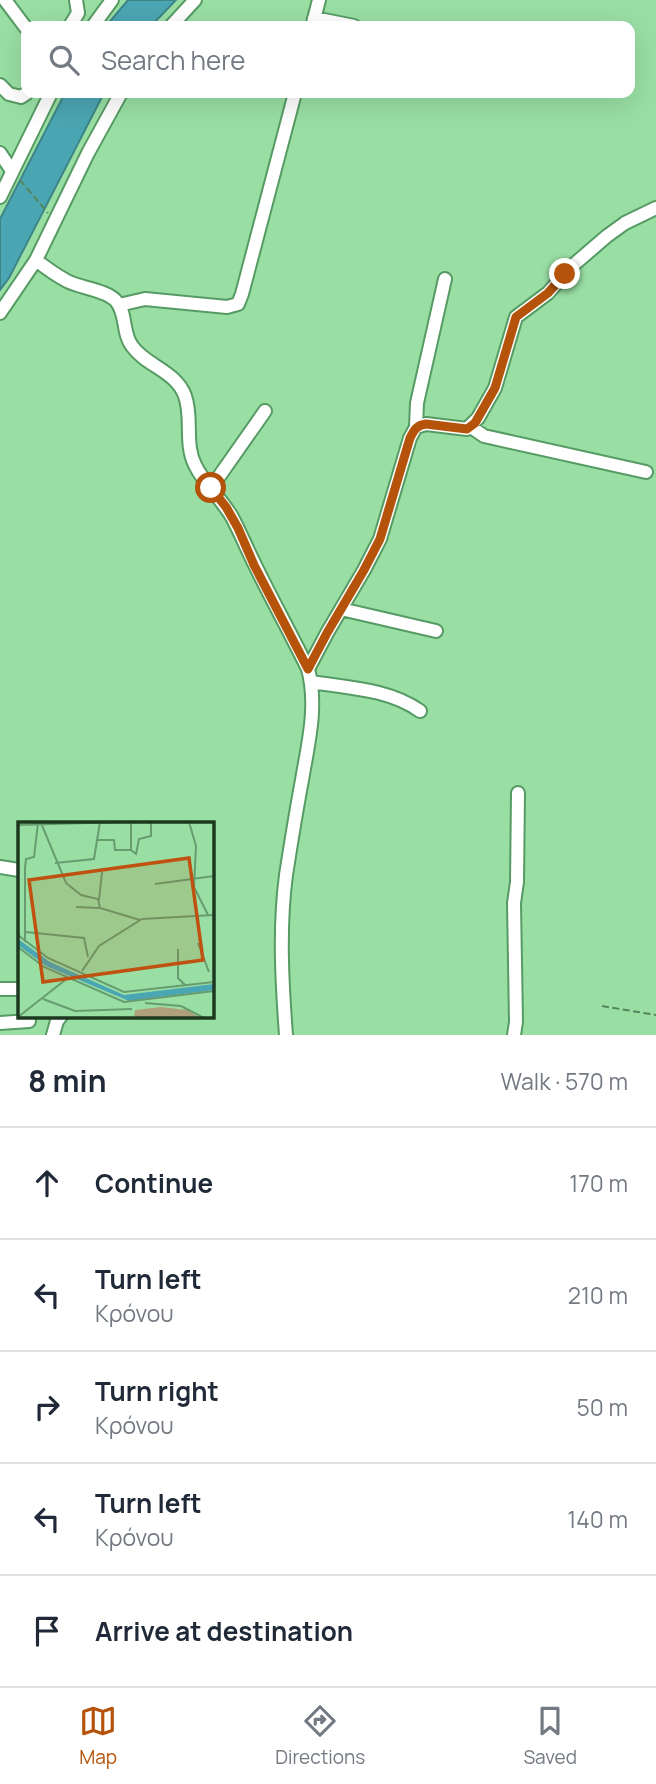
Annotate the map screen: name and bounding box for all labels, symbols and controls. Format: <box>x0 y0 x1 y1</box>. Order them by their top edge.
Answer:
search box <box>21 21 635 98</box>
icon: search <box>45 41 83 79</box>
text: Search here <box>101 42 246 78</box>
route end <box>549 258 580 289</box>
route start <box>195 472 226 503</box>
inset map <box>18 822 214 1018</box>
text: 8 min <box>28 1060 107 1101</box>
text: Walk · 570 m <box>501 1065 628 1097</box>
icon: ahead <box>28 1164 66 1202</box>
text: Continue <box>95 1165 213 1201</box>
text: 170 m <box>569 1167 628 1199</box>
text: Turn left <box>95 1261 202 1297</box>
icon: left <box>28 1276 66 1314</box>
text: 210 m <box>568 1279 628 1311</box>
text: Κρόνου <box>95 1297 174 1329</box>
text: Turn right <box>95 1373 219 1409</box>
icon: right <box>28 1388 66 1426</box>
text: 50 m <box>577 1391 628 1423</box>
text: Κρόνου <box>95 1409 174 1441</box>
text: Turn left <box>95 1485 202 1521</box>
icon: left <box>28 1500 66 1538</box>
text: 140 m <box>567 1503 628 1535</box>
text: Κρόνου <box>95 1521 174 1553</box>
icon: arrive <box>28 1612 66 1650</box>
text: Arrive at destination <box>95 1613 353 1649</box>
tab: Map <box>79 1702 117 1770</box>
tab: Directions <box>275 1702 365 1770</box>
tab: Saved <box>523 1702 577 1770</box>

